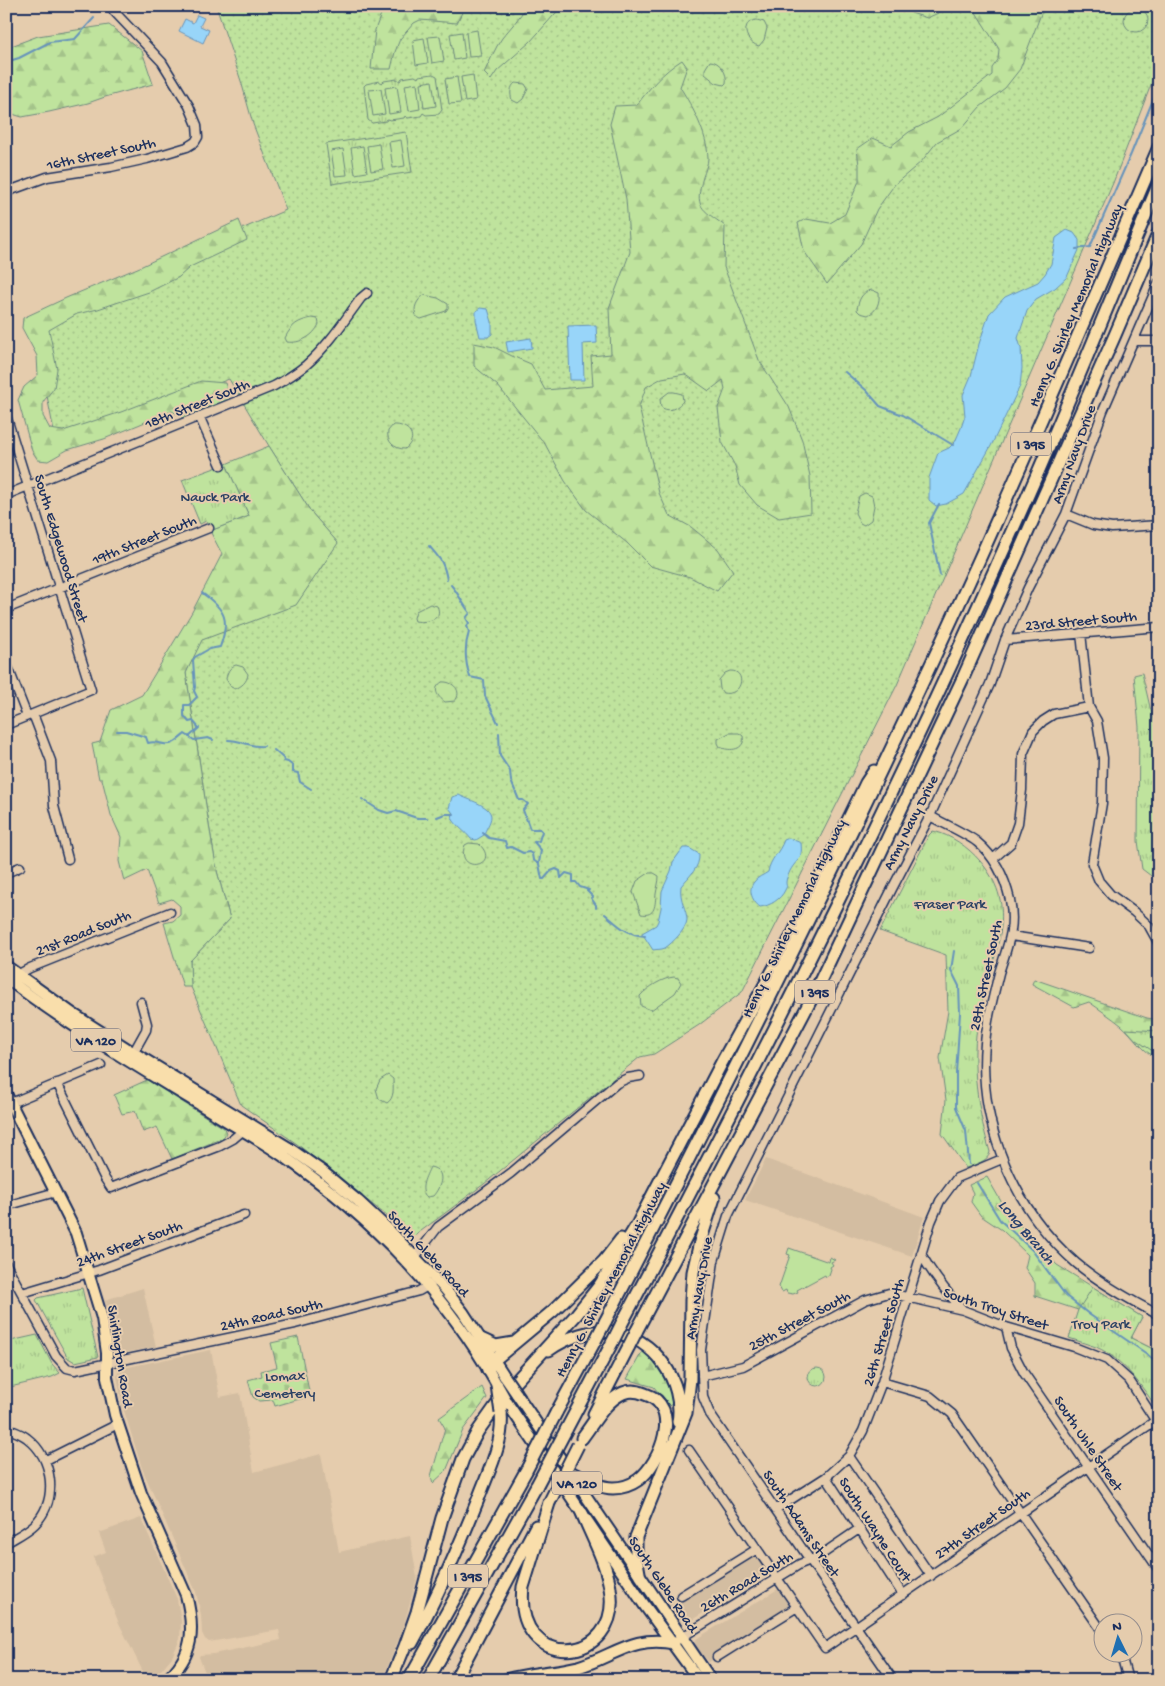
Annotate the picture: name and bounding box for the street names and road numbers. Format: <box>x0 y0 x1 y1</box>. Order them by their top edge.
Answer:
street label: 16th Street South <box>44 135 158 175</box>
street label: Henry G. Shirley Memorial Highway <box>1026 201 1128 410</box>
street label: 18th Street South <box>142 376 253 434</box>
street label: Army Navy Drive <box>1049 402 1101 507</box>
road number: I 395 <box>1011 432 1051 456</box>
street label: South Edgewood Street <box>29 473 92 626</box>
street label: 19th Street South <box>89 512 199 570</box>
street label: 23rd Street South <box>1024 608 1138 636</box>
street label: Army Navy Drive <box>880 772 944 873</box>
street label: Henry G. Shirley Memorial Highway <box>739 816 851 1021</box>
street label: 21st Road South <box>34 907 134 961</box>
street label: 28th Street South <box>966 918 1007 1032</box>
road number: I 395 <box>795 980 835 1004</box>
road number: VA 120 <box>71 1028 121 1052</box>
street label: Henry G. Shirley Memorial Highway <box>552 1178 671 1381</box>
street label: South Glebe Road <box>383 1207 473 1302</box>
street label: 24th Street South <box>74 1217 185 1272</box>
street label: Army Navy Drive <box>682 1235 718 1341</box>
street label: 26th Street South <box>860 1276 910 1389</box>
street label: South Troy Street <box>941 1284 1052 1336</box>
street label: 25th Street South <box>746 1287 854 1356</box>
street label: 24th Road South <box>219 1295 324 1336</box>
street label: Shirlington Road <box>102 1304 136 1410</box>
street label: South Uhle Street <box>1049 1393 1127 1497</box>
street label: South Adams Street <box>758 1467 844 1583</box>
road number: VA 120 <box>552 1472 602 1495</box>
street label: South Wayne Court <box>834 1475 916 1587</box>
street label: 27th Street South <box>932 1485 1034 1564</box>
street label: South Glebe Road <box>624 1534 702 1638</box>
street label: 26th Road South <box>697 1548 797 1617</box>
road number: I 395 <box>448 1564 488 1588</box>

